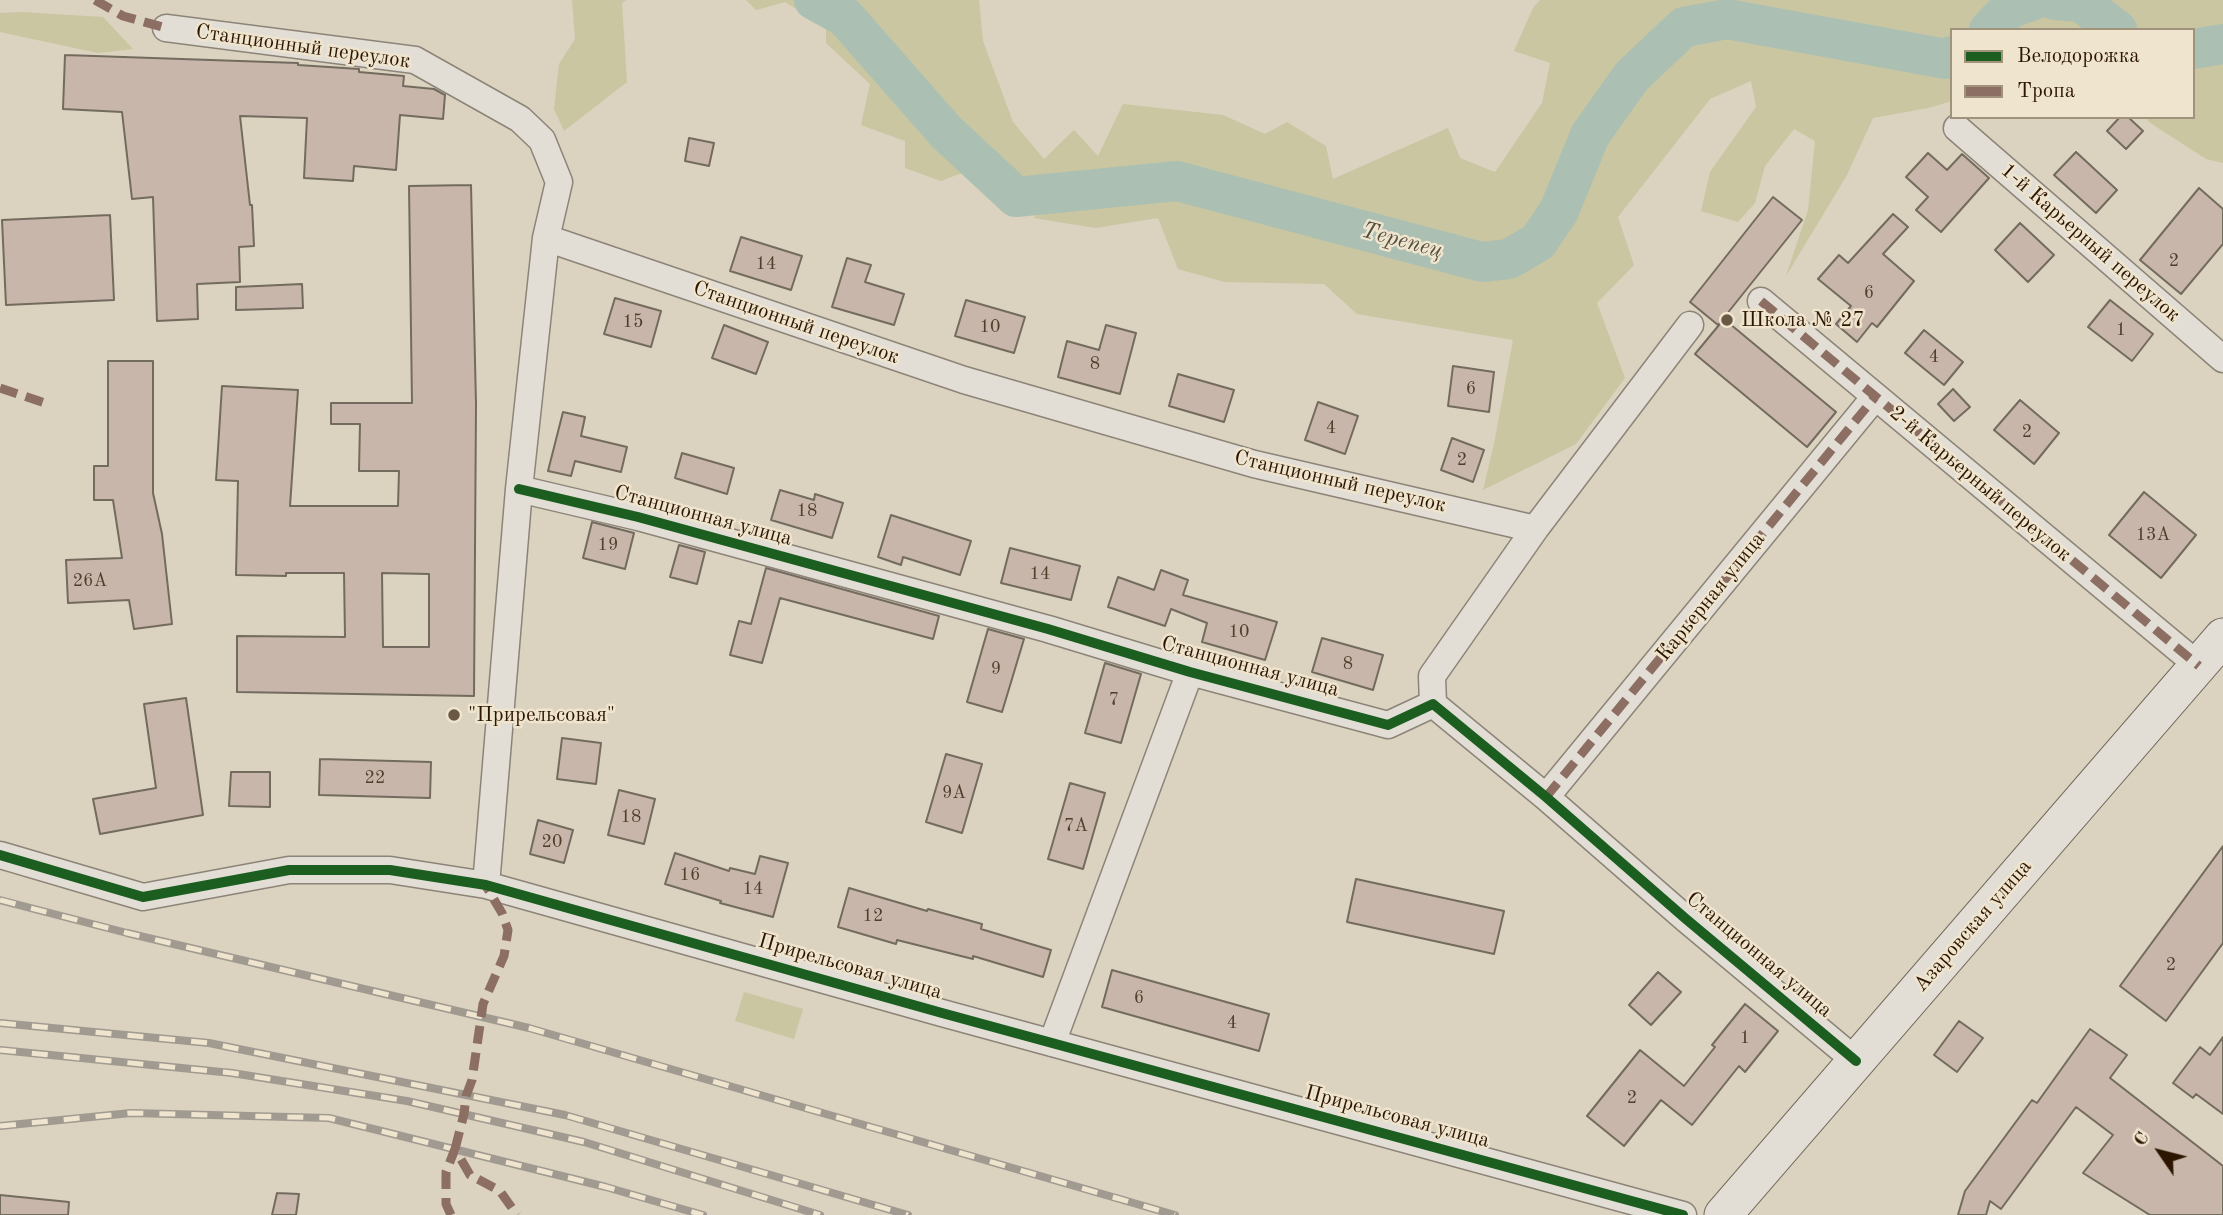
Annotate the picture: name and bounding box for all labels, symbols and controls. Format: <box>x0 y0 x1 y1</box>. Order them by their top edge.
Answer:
street label: Станционный переулок <box>194 19 412 75</box>
legend <box>1950 28 2195 119</box>
text: Велодорожка <box>2017 46 2140 67</box>
text: Тропа <box>2017 81 2075 102</box>
street label: 1-й Карьерный переулок <box>1995 158 2185 328</box>
water label: Терепец <box>1358 217 1446 265</box>
house number: 2 <box>2169 250 2179 272</box>
house number: 14 <box>756 253 776 275</box>
street label: Станционный переулок <box>690 276 902 370</box>
house number: 6 <box>1864 282 1874 304</box>
place label: Школа № 27 <box>1741 307 1865 333</box>
house number: 15 <box>623 311 643 333</box>
marker: Школа № 27 <box>1719 312 1735 328</box>
house number: 10 <box>980 316 1000 338</box>
house number: 1 <box>2116 319 2126 341</box>
house number: 4 <box>1929 346 1939 368</box>
house number: 8 <box>1090 353 1100 375</box>
house number: 6 <box>1466 378 1476 400</box>
street label: 2-й Карьерный переулок <box>1884 401 2076 567</box>
house number: 4 <box>1326 417 1336 439</box>
house number: 2 <box>2022 421 2032 443</box>
street label: Станционный переулок <box>1232 445 1448 519</box>
house number: 2 <box>1457 449 1467 471</box>
street label: Станционная улица <box>611 480 795 552</box>
house number: 18 <box>797 500 817 522</box>
house number: 13А <box>2136 524 2170 546</box>
street label: Карьерная улица <box>1651 527 1771 667</box>
house number: 19 <box>598 534 618 556</box>
house number: 14 <box>1030 563 1050 585</box>
house number: 26А <box>73 570 107 592</box>
house number: 10 <box>1229 621 1249 643</box>
street label: Станционная улица <box>1158 631 1342 703</box>
house number: 8 <box>1343 653 1353 675</box>
house number: 9 <box>991 658 1001 680</box>
house number: 7 <box>1109 689 1119 711</box>
place label: "Прирельсовая" <box>468 702 615 728</box>
marker: "Прирельсовая" <box>446 707 462 723</box>
house number: 22 <box>365 767 385 789</box>
house number: 9А <box>942 782 966 804</box>
house number: 18 <box>621 806 641 828</box>
house number: 7А <box>1064 815 1088 837</box>
house number: 20 <box>542 831 562 853</box>
street label: Азаровская улица <box>1909 855 2037 997</box>
house number: 16 <box>680 864 700 886</box>
house number: 14 <box>743 878 763 900</box>
street label: Станционная улица <box>1681 887 1837 1023</box>
house number: 12 <box>863 905 883 927</box>
street label: Прирельсовая улица <box>755 929 945 1005</box>
house number: 2 <box>2166 954 2176 976</box>
house number: 6 <box>1134 987 1144 1009</box>
house number: 4 <box>1227 1012 1237 1034</box>
house number: 1 <box>1740 1027 1750 1049</box>
street label: Прирельсовая улица <box>1302 1080 1492 1154</box>
house number: 2 <box>1627 1087 1637 1109</box>
north arrow <box>2125 1117 2195 1187</box>
text: С <box>2131 1129 2154 1150</box>

